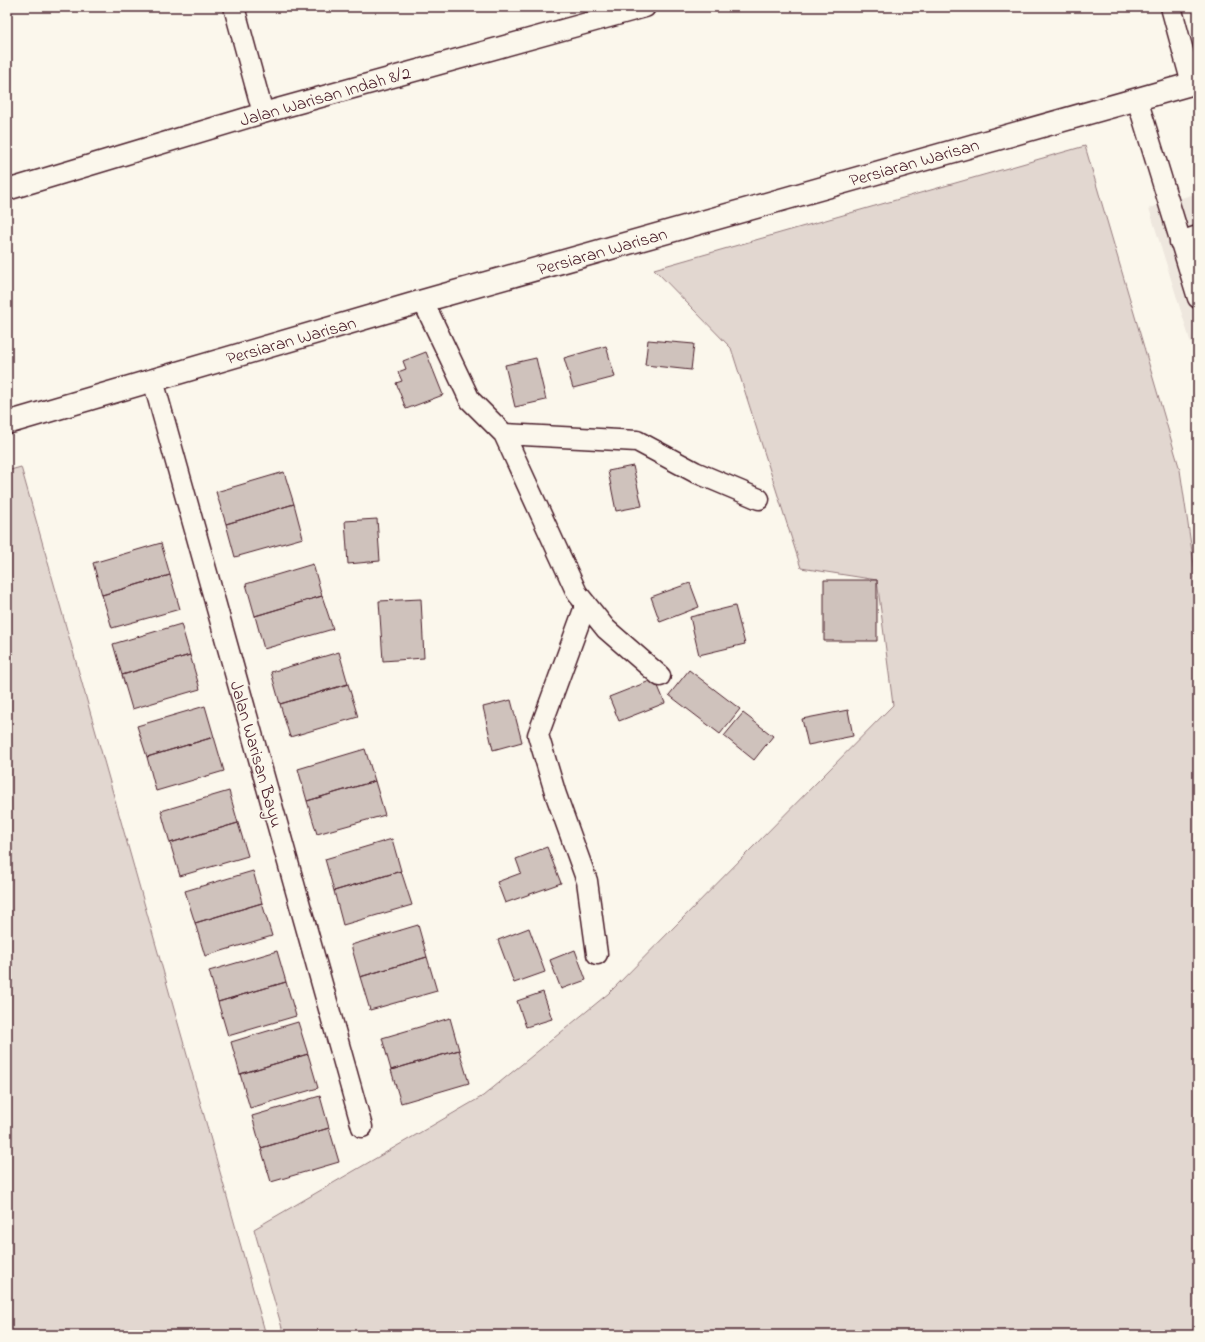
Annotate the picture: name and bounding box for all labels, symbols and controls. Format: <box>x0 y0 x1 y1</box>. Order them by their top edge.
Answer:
street label: Jalan Warisan Indah 8/2 <box>237 61 414 135</box>
street label: Persiaran Warisan <box>847 133 983 195</box>
street label: Persiaran Warisan <box>535 222 671 284</box>
street label: Persiaran Warisan <box>224 311 360 373</box>
street label: Jalan Warisan Bayu <box>222 678 288 831</box>

